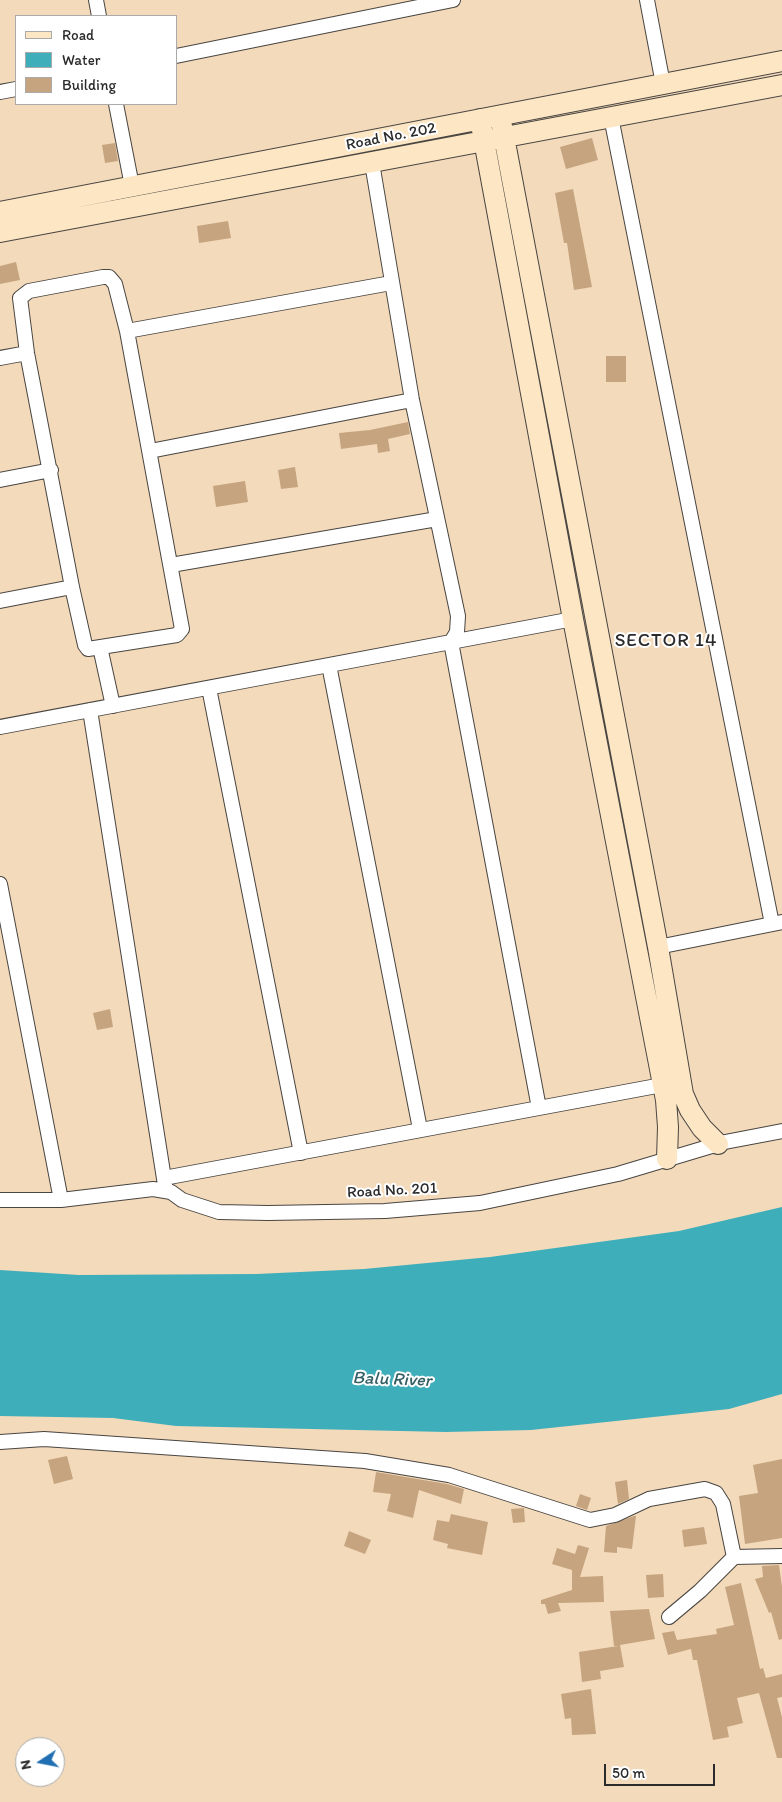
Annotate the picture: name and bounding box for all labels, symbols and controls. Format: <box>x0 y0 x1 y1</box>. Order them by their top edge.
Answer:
legend <box>15 15 178 105</box>
text: Road <box>62 26 94 44</box>
text: Water <box>62 51 100 69</box>
text: Building <box>62 76 116 94</box>
street label: Road No. 202 <box>344 119 438 155</box>
district label: SECTOR 14 <box>614 630 718 652</box>
street label: Road No. 201 <box>346 1179 438 1203</box>
water label: Balu River <box>352 1368 432 1392</box>
north arrow <box>15 1737 65 1787</box>
scale bar <box>607 1754 718 1786</box>
text: N <box>17 1759 35 1771</box>
text: 50 m <box>612 1764 645 1782</box>

